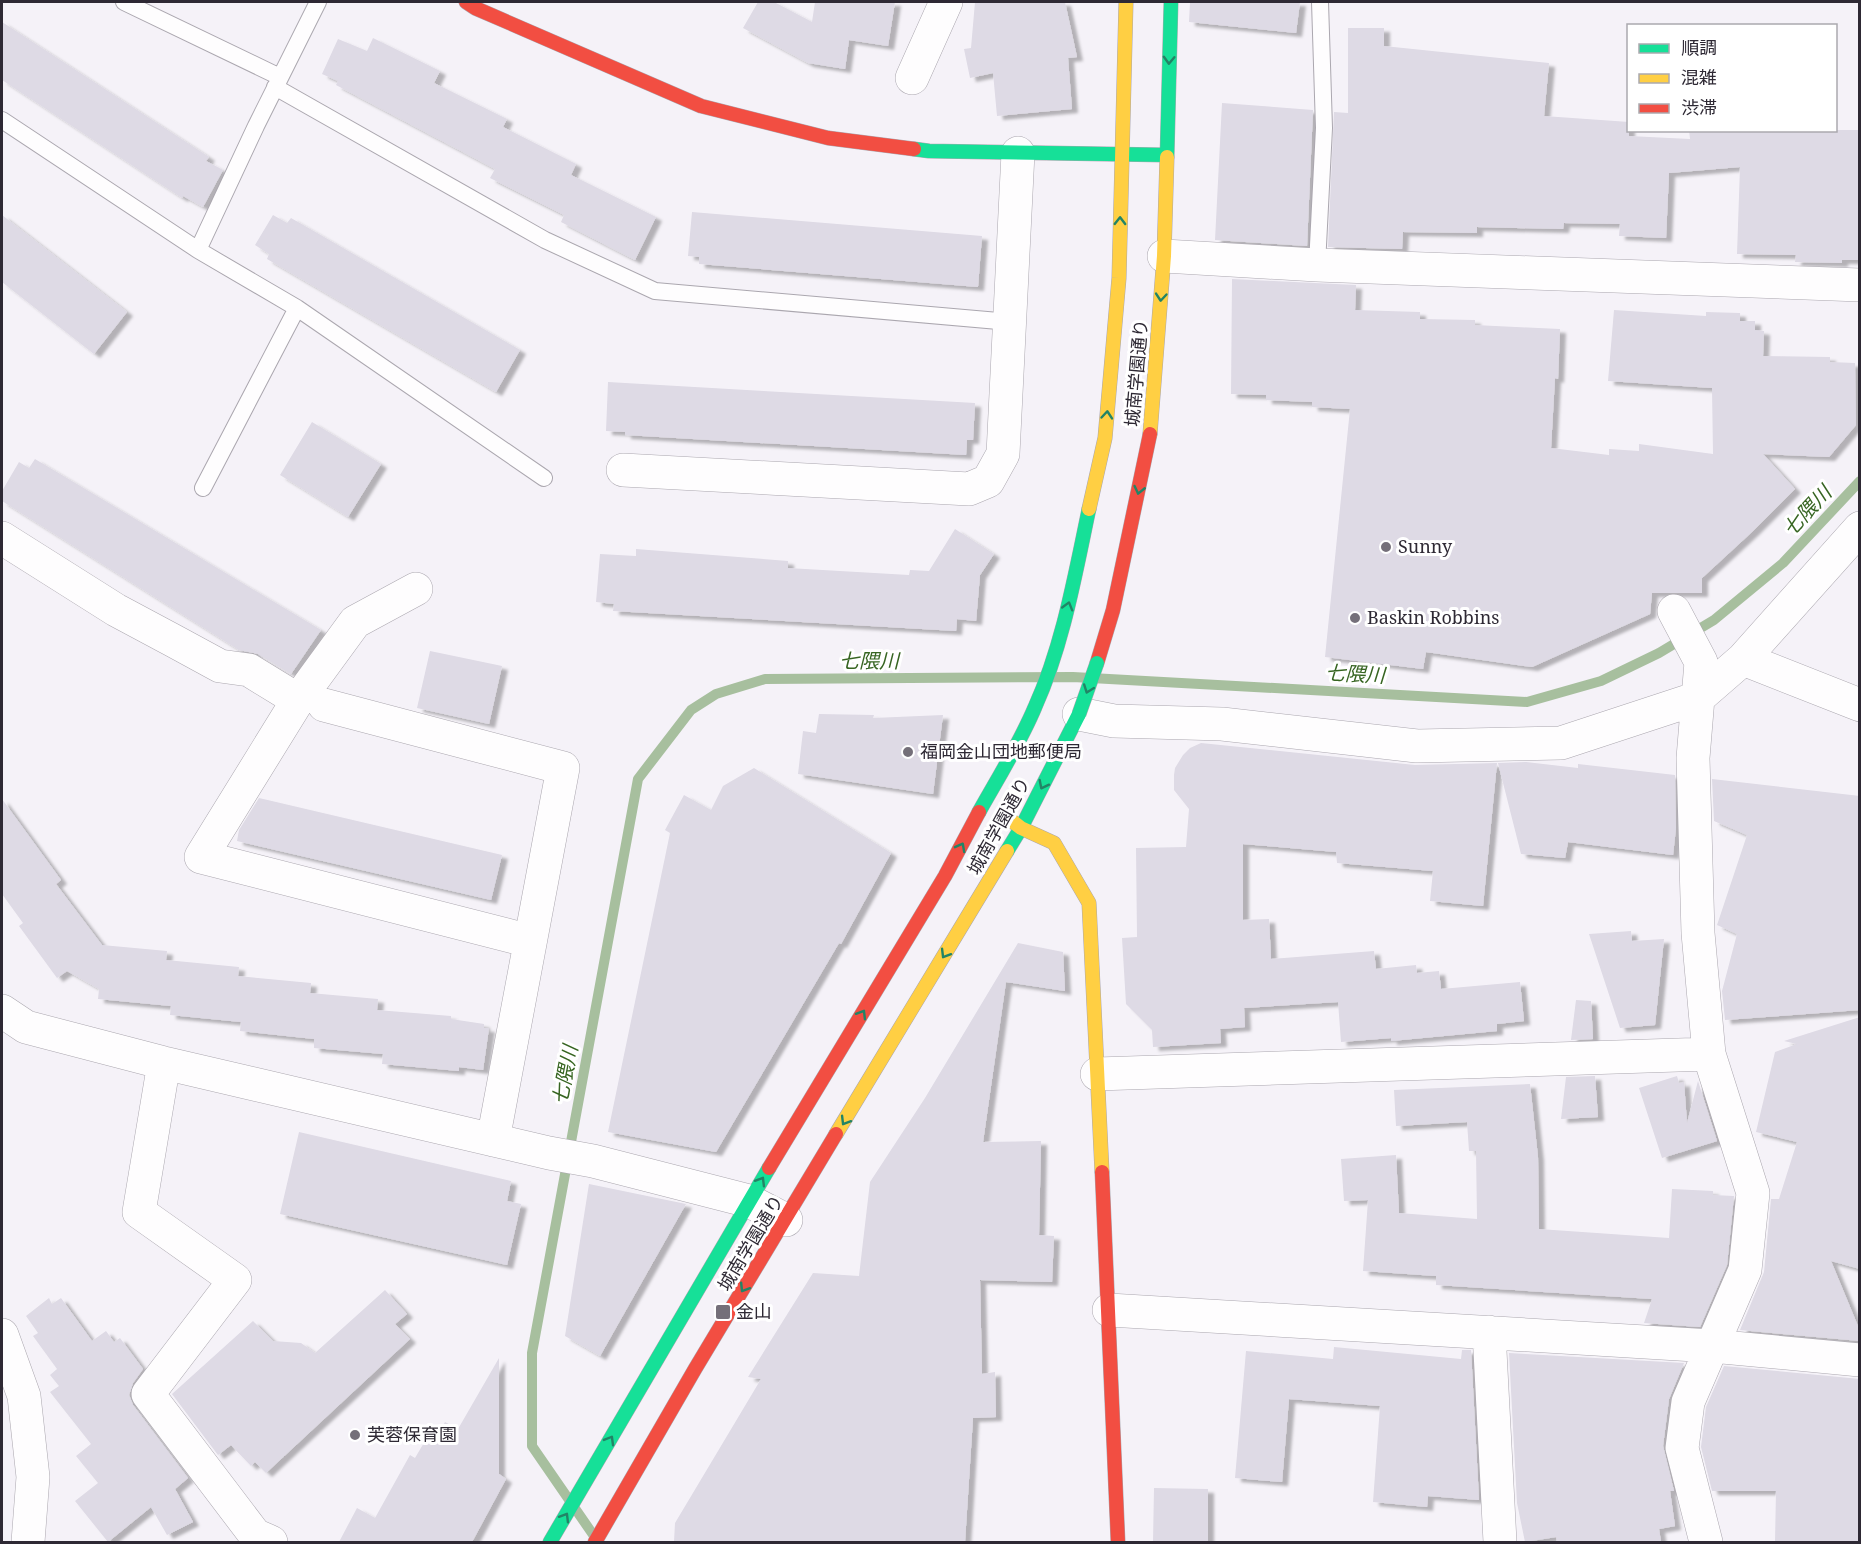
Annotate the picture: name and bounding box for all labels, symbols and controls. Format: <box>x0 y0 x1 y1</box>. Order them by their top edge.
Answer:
legend <box>1627 24 1837 132</box>
text: 順調 <box>1681 35 1717 59</box>
one-way arrow <box>1163 55 1176 64</box>
text: 混雑 <box>1681 65 1717 89</box>
text: 渋滞 <box>1681 95 1717 119</box>
one-way arrow <box>1114 216 1127 225</box>
one-way arrow <box>1155 292 1168 301</box>
street label: 城南学園通り <box>1119 318 1153 428</box>
one-way arrow <box>1100 410 1113 420</box>
water label: 七隈川 <box>1776 478 1838 542</box>
one-way arrow <box>1134 485 1147 495</box>
place label: Sunny <box>1398 534 1453 558</box>
marker: Sunny <box>1379 540 1393 554</box>
one-way arrow <box>1061 601 1073 612</box>
place label: Baskin Robbins <box>1367 605 1499 629</box>
marker: Baskin Robbins <box>1348 611 1362 625</box>
water label: 七隈川 <box>839 647 901 674</box>
water label: 七隈川 <box>1324 658 1388 689</box>
one-way arrow <box>1083 683 1096 694</box>
place label: 福岡金山団地郵便局 <box>920 739 1082 763</box>
marker: 福岡金山団地郵便局 <box>901 745 915 759</box>
street label: 城南学園通り <box>961 772 1035 879</box>
one-way arrow <box>1039 779 1050 789</box>
one-way arrow <box>954 842 965 853</box>
one-way arrow <box>941 948 953 958</box>
one-way arrow <box>855 1010 866 1020</box>
water label: 七隈川 <box>546 1041 584 1107</box>
one-way arrow <box>841 1115 852 1125</box>
one-way arrow <box>754 1177 766 1187</box>
street label: 城南学園通り <box>712 1190 788 1295</box>
one-way arrow <box>740 1282 752 1292</box>
place label: 金山 <box>736 1299 772 1323</box>
marker: 金山 <box>714 1303 732 1321</box>
place label: 芙蓉保育園 <box>367 1422 457 1446</box>
marker: 芙蓉保育園 <box>348 1428 362 1442</box>
one-way arrow <box>603 1436 614 1446</box>
one-way arrow <box>558 1513 569 1523</box>

